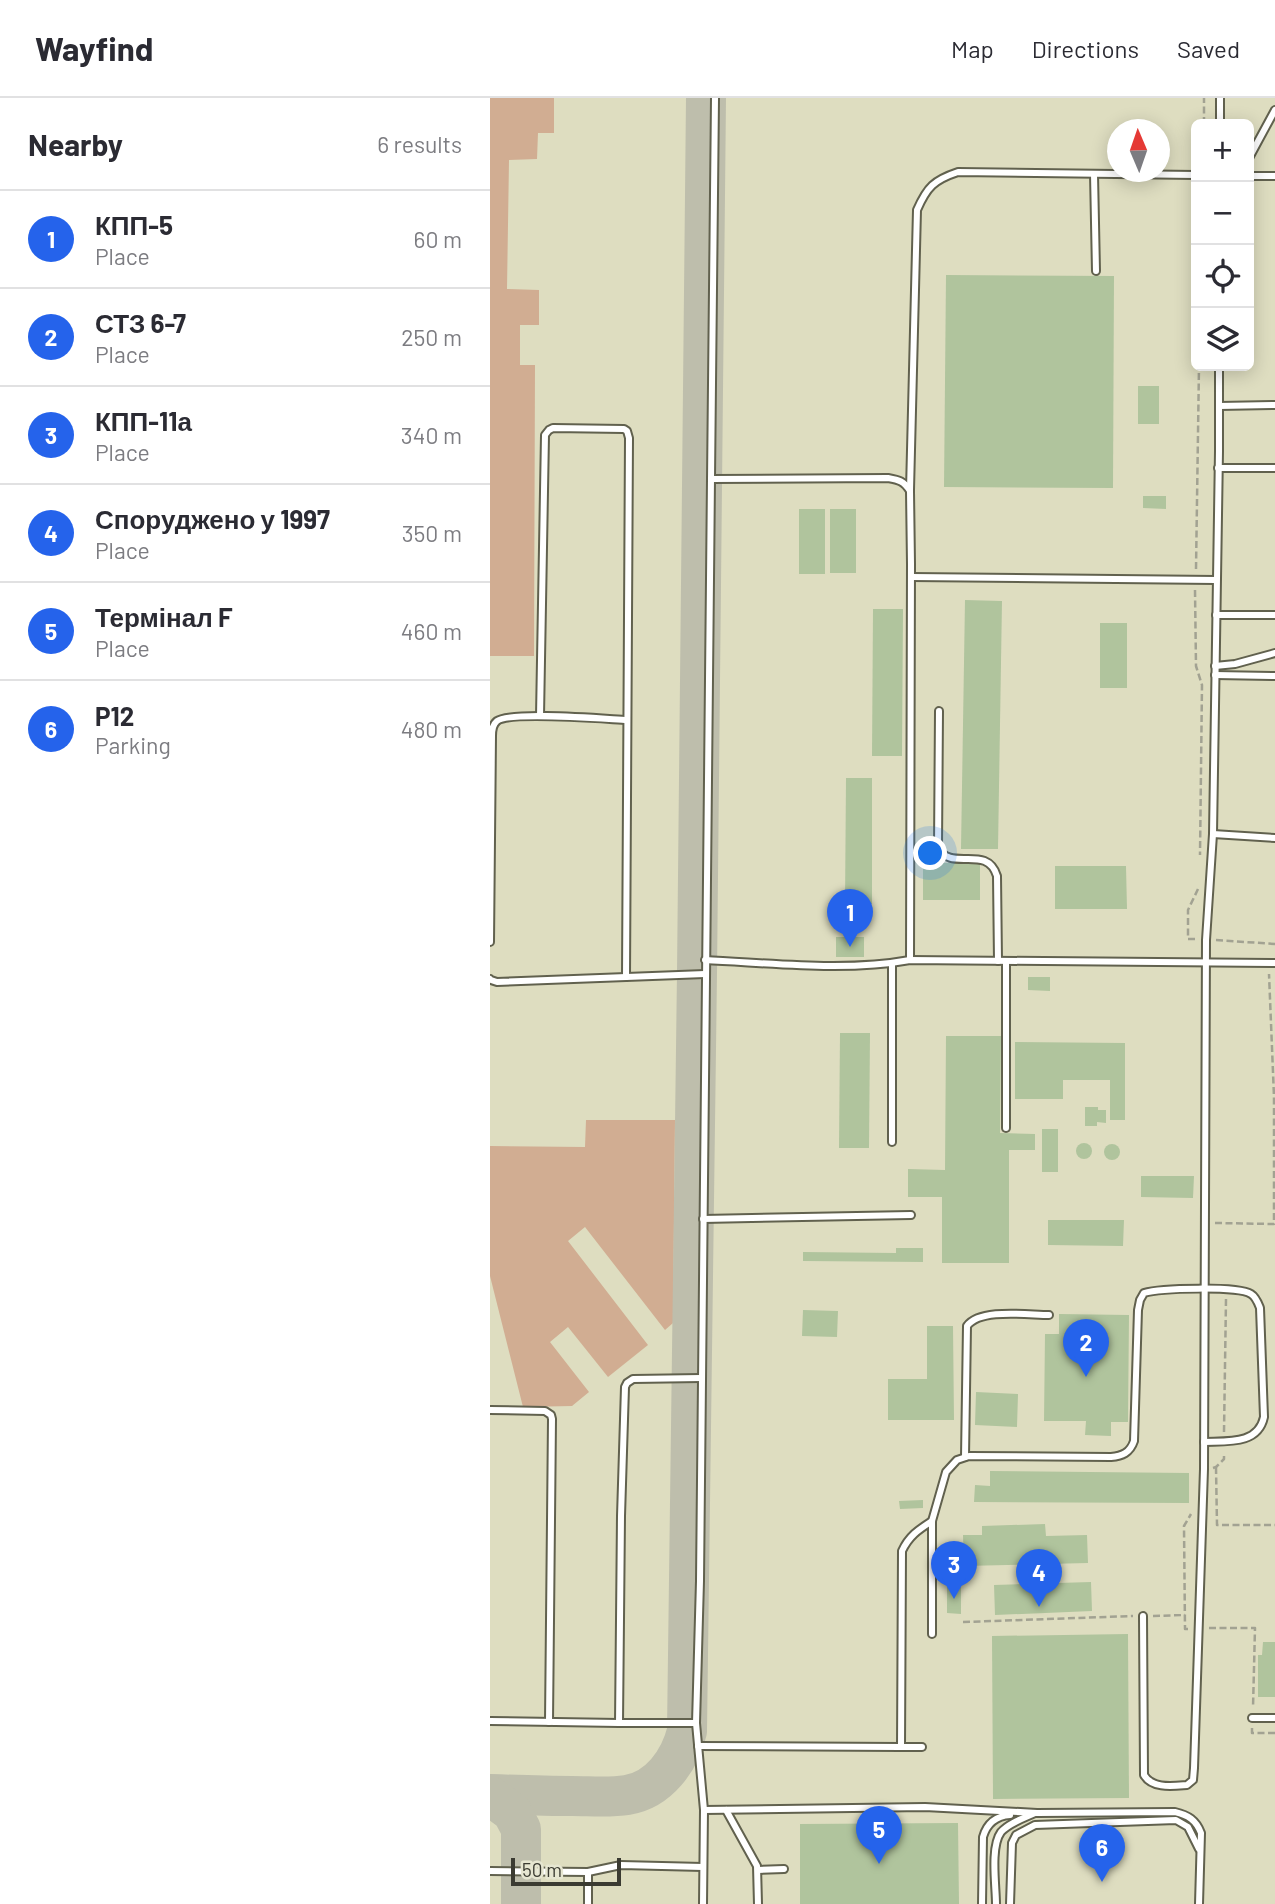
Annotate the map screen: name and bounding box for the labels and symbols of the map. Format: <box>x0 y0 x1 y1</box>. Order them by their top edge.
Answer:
north arrow <box>1107 119 1170 182</box>
your location <box>913 836 947 870</box>
pin: 1 <box>827 889 873 947</box>
pin: 2 <box>1063 1319 1109 1377</box>
pin: 3 <box>931 1541 977 1599</box>
pin: 4 <box>1016 1549 1062 1607</box>
pin: 5 <box>856 1806 902 1864</box>
pin: 6 <box>1079 1824 1125 1882</box>
scale bar <box>511 1855 621 1887</box>

